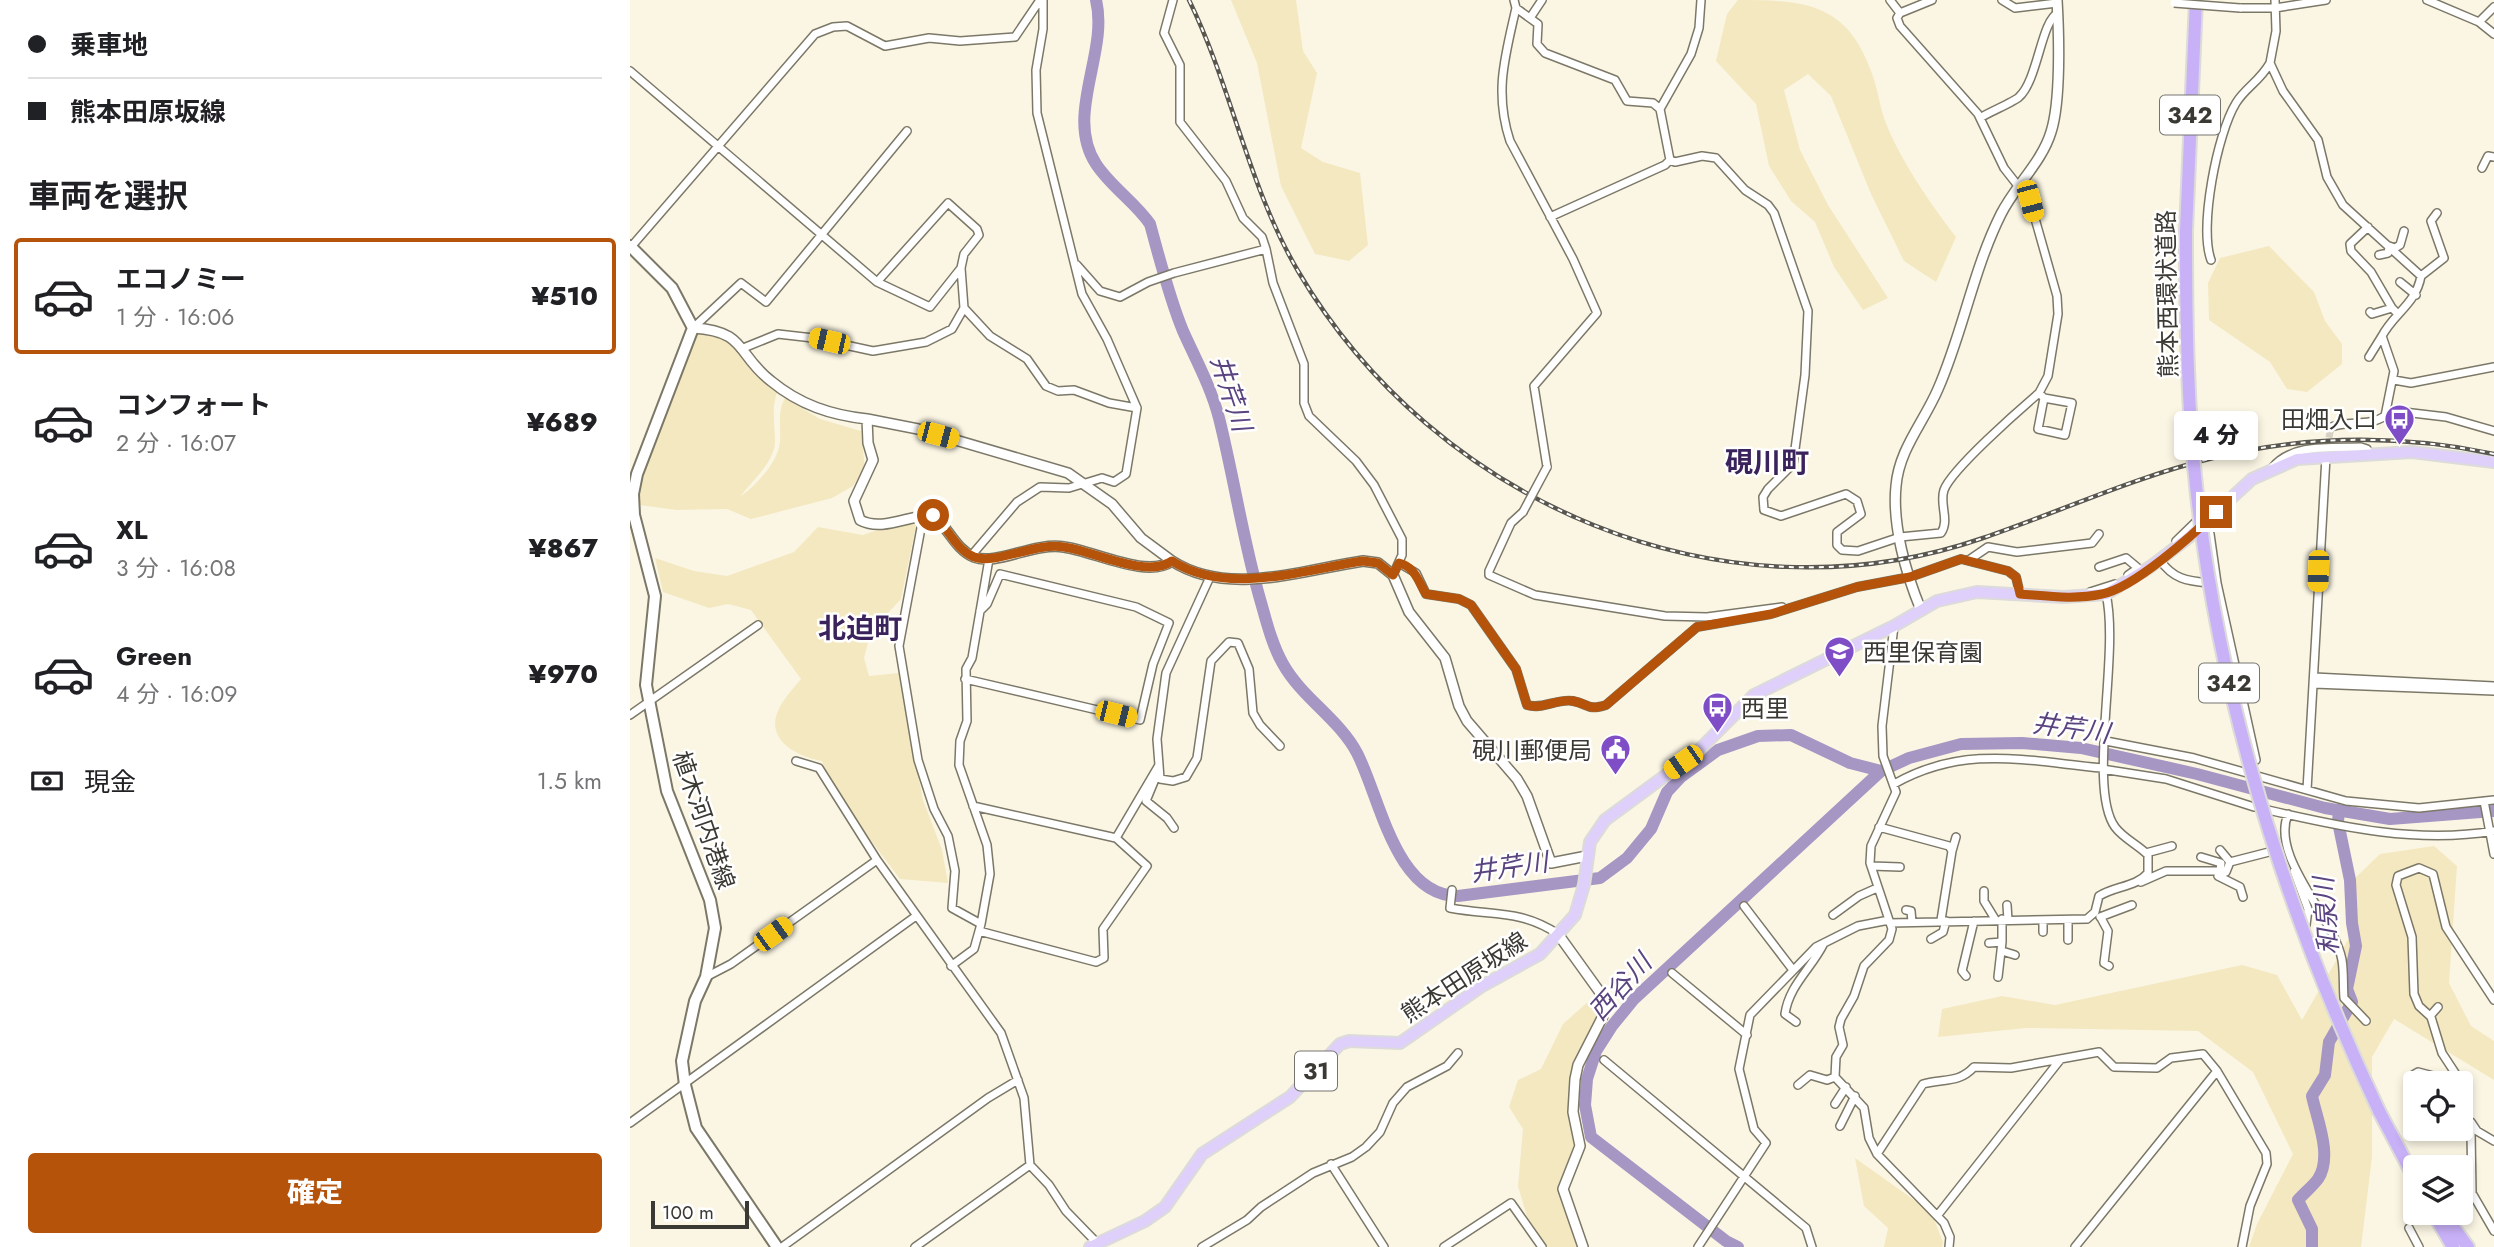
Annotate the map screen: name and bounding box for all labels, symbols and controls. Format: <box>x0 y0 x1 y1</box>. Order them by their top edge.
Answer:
text: 乗車地 <box>70 26 148 64</box>
text: 熊本田原坂線 <box>70 93 226 131</box>
road number: 342 <box>2160 96 2220 134</box>
text: 車両を選択 <box>28 173 188 219</box>
car <box>2015 178 2046 224</box>
street label: 熊本西環状道路 <box>2148 210 2186 378</box>
text: エコノミー <box>116 260 246 298</box>
icon: car <box>32 265 95 328</box>
text: ¥510 <box>531 277 598 315</box>
text: 1 分 · 16:06 <box>116 300 235 334</box>
car <box>807 326 852 356</box>
water label: 井芹川 <box>1201 350 1262 439</box>
text: コンフォート <box>116 386 271 424</box>
icon: car <box>32 391 95 454</box>
place label: 田畑入口 <box>2281 402 2377 437</box>
bus stop icon: 田畑入口 <box>2383 402 2417 446</box>
text: ¥689 <box>527 403 598 441</box>
callout: 4 分 <box>2174 410 2258 460</box>
text: 4 分 <box>2193 418 2239 452</box>
car <box>915 419 962 451</box>
text: 2 分 · 16:07 <box>116 426 236 460</box>
district label: 硯川町 <box>1725 442 1809 483</box>
route end <box>2200 496 2232 528</box>
route start <box>917 499 949 531</box>
text: XL <box>116 511 148 549</box>
icon: car <box>32 517 95 580</box>
text: ¥867 <box>529 529 598 567</box>
car <box>2307 550 2330 592</box>
text: 3 分 · 16:08 <box>116 551 236 585</box>
district label: 北迫町 <box>818 608 902 649</box>
school or university icon: 西里保育園 <box>1823 635 1857 679</box>
place label: 西里保育園 <box>1863 635 1983 670</box>
text: Green <box>116 637 192 675</box>
icon: car <box>32 643 95 706</box>
text: ¥970 <box>529 655 598 693</box>
road number: 342 <box>2199 664 2259 702</box>
text: 4 分 · 16:09 <box>116 677 238 711</box>
bus stop icon: 西里 <box>1701 691 1735 735</box>
place label: 西里 <box>1741 691 1789 726</box>
car <box>1094 699 1139 729</box>
water label: 井芹川 <box>2030 704 2115 753</box>
place label: 硯川郵便局 <box>1472 733 1592 768</box>
public building icon: 硯川郵便局 <box>1598 733 1632 777</box>
car <box>1660 741 1707 783</box>
street label: 植木河内港線 <box>664 746 744 894</box>
icon: cash <box>28 762 66 800</box>
text: 現金 <box>84 763 136 801</box>
text: 1.5 km <box>537 764 602 798</box>
water label: 井芹川 <box>1468 842 1553 891</box>
water label: 和泉川 <box>2304 873 2348 956</box>
car <box>750 913 797 955</box>
street label: 熊本田原坂線 <box>1394 923 1534 1031</box>
water label: 西谷川 <box>1580 943 1662 1029</box>
road number: 31 <box>1295 1052 1337 1090</box>
map controls <box>2403 1071 2473 1225</box>
button: locate <box>2403 1071 2473 1141</box>
button: 確定 <box>28 1153 602 1233</box>
button: layers <box>2403 1155 2473 1225</box>
scale bar <box>651 1198 749 1230</box>
text: 100 m <box>662 1199 714 1226</box>

